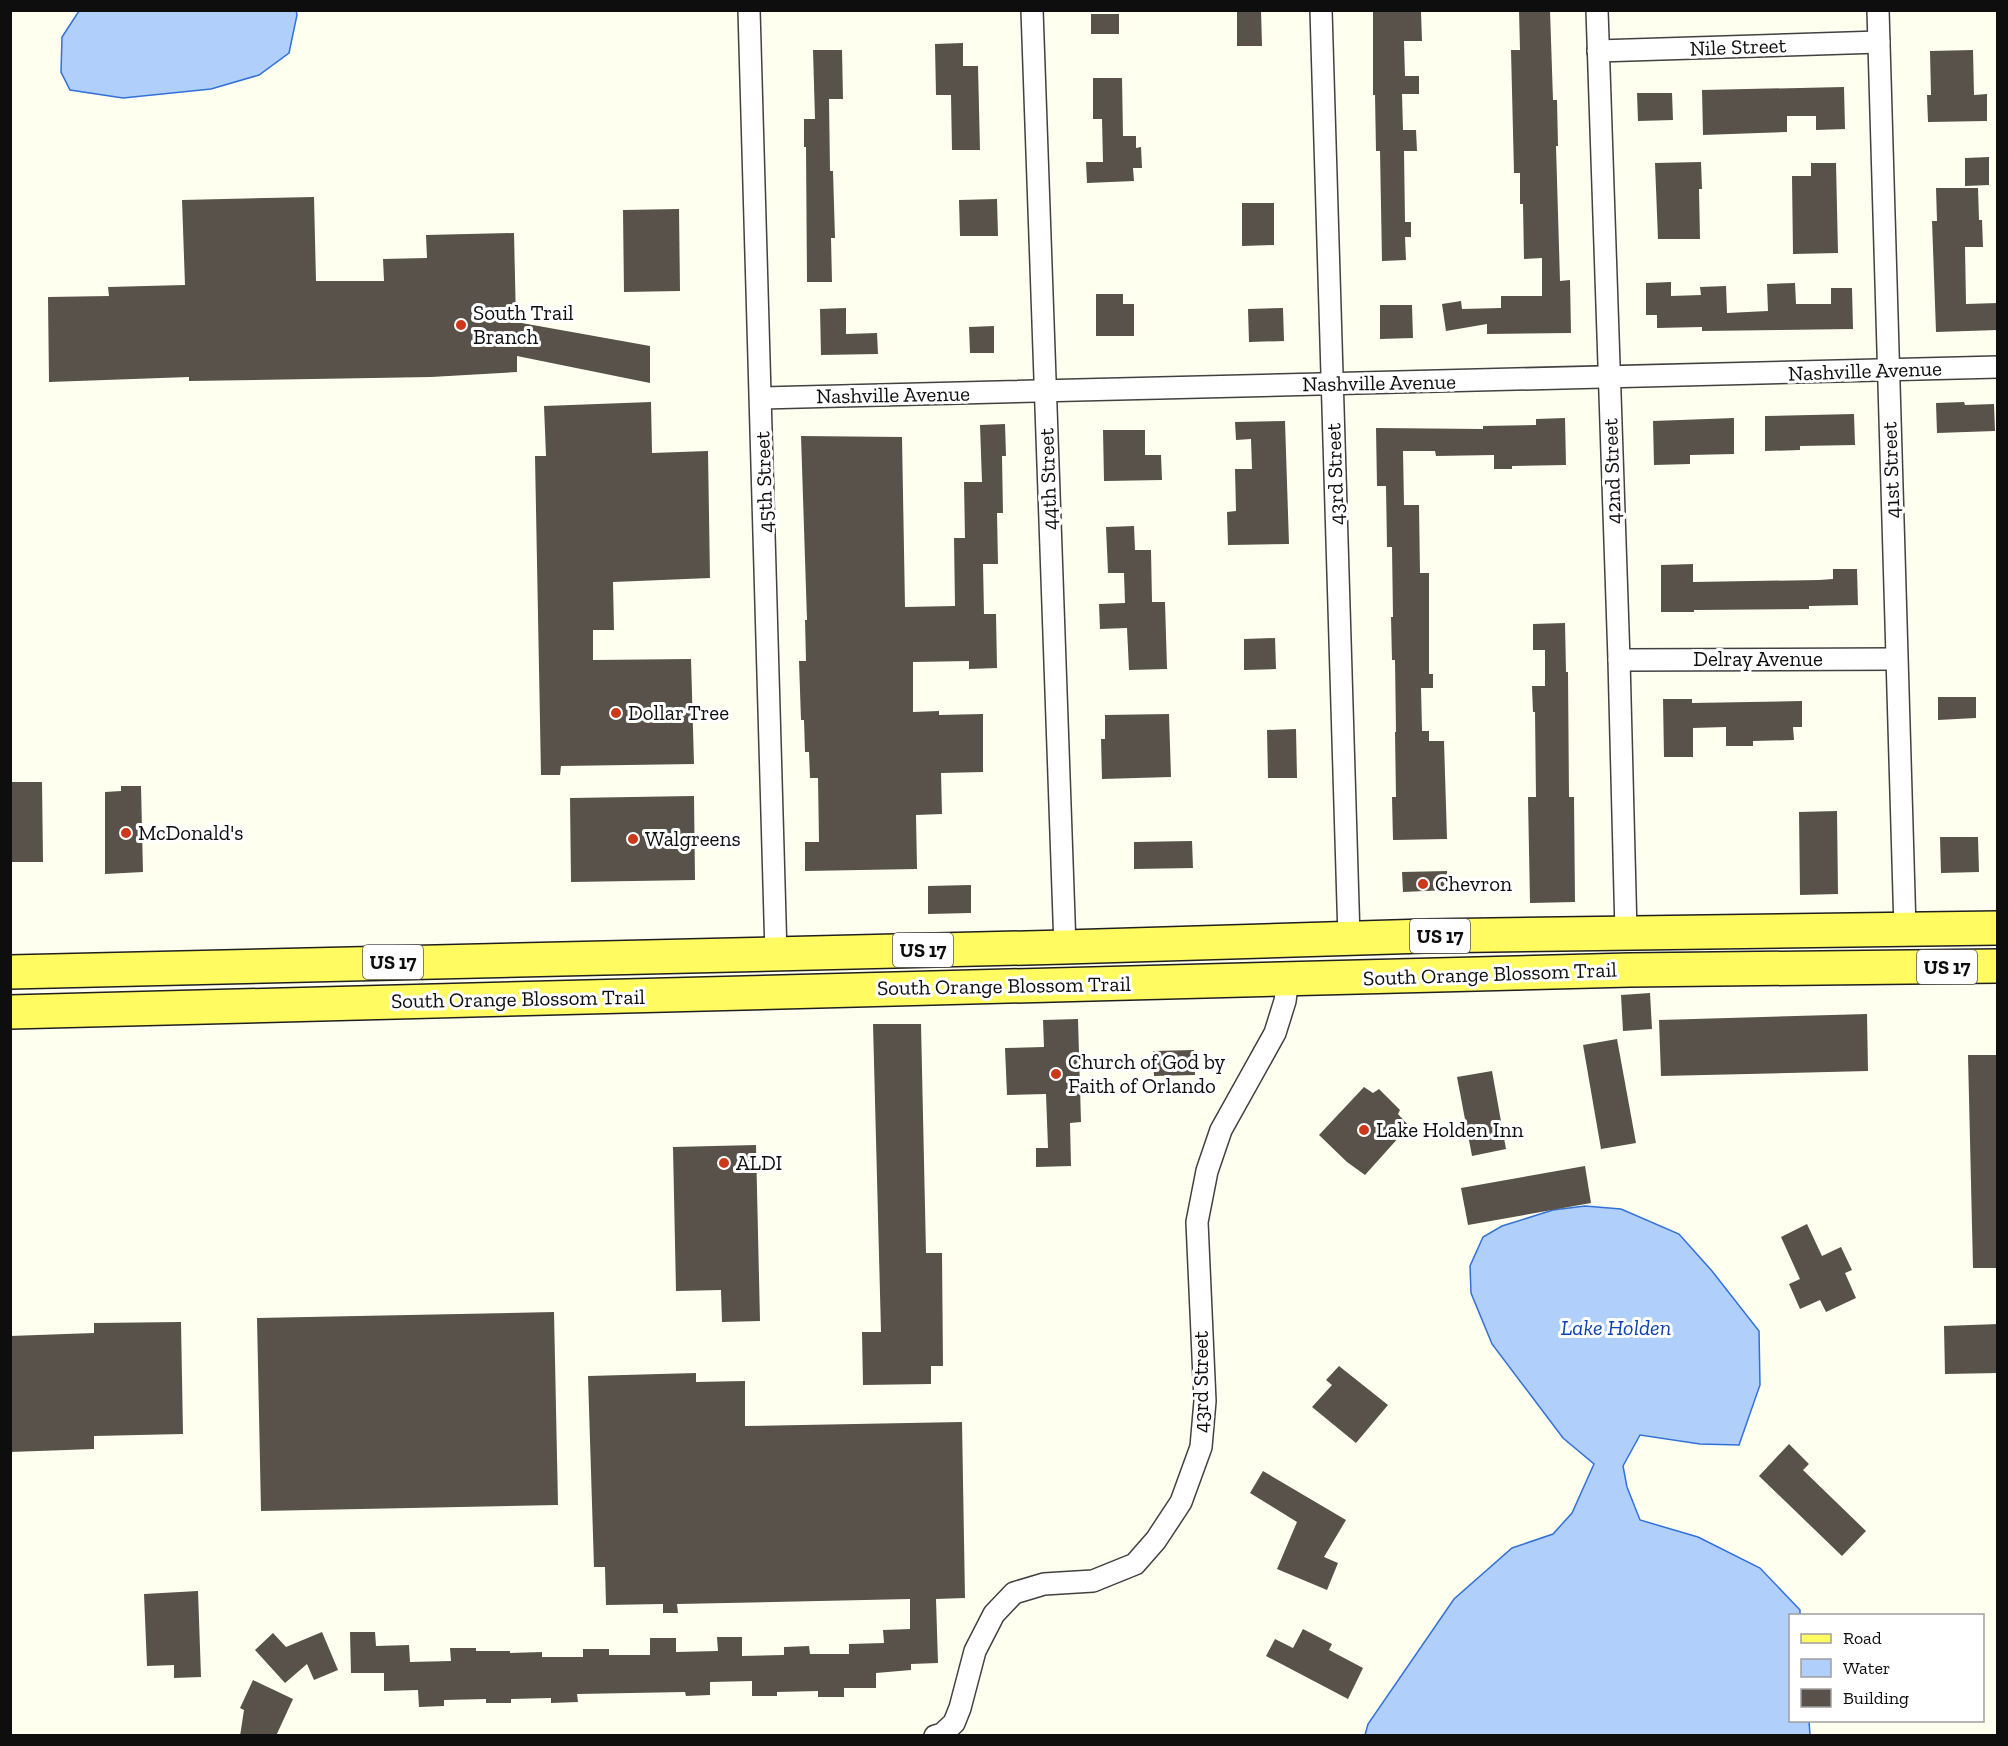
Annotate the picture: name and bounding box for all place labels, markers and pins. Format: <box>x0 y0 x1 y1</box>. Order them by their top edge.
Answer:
place label: South Trail Branch <box>473 300 574 349</box>
marker: South Trail Branch <box>454 318 468 332</box>
place label: Dollar Tree <box>628 700 729 725</box>
marker: Dollar Tree <box>609 706 623 720</box>
place label: McDonald's <box>138 820 243 845</box>
marker: McDonald's <box>119 826 133 840</box>
place label: Walgreens <box>645 826 741 851</box>
marker: Walgreens <box>626 832 640 846</box>
place label: Chevron <box>1435 871 1512 896</box>
marker: Chevron <box>1416 877 1430 891</box>
place label: Church of God by Faith of Orlando <box>1068 1049 1226 1098</box>
marker: Church of God by Faith of Orlando <box>1049 1067 1063 1081</box>
place label: Lake Holden Inn <box>1376 1117 1524 1142</box>
marker: Lake Holden Inn <box>1357 1123 1371 1137</box>
place label: ALDI <box>736 1150 782 1175</box>
marker: ALDI <box>717 1156 731 1170</box>

